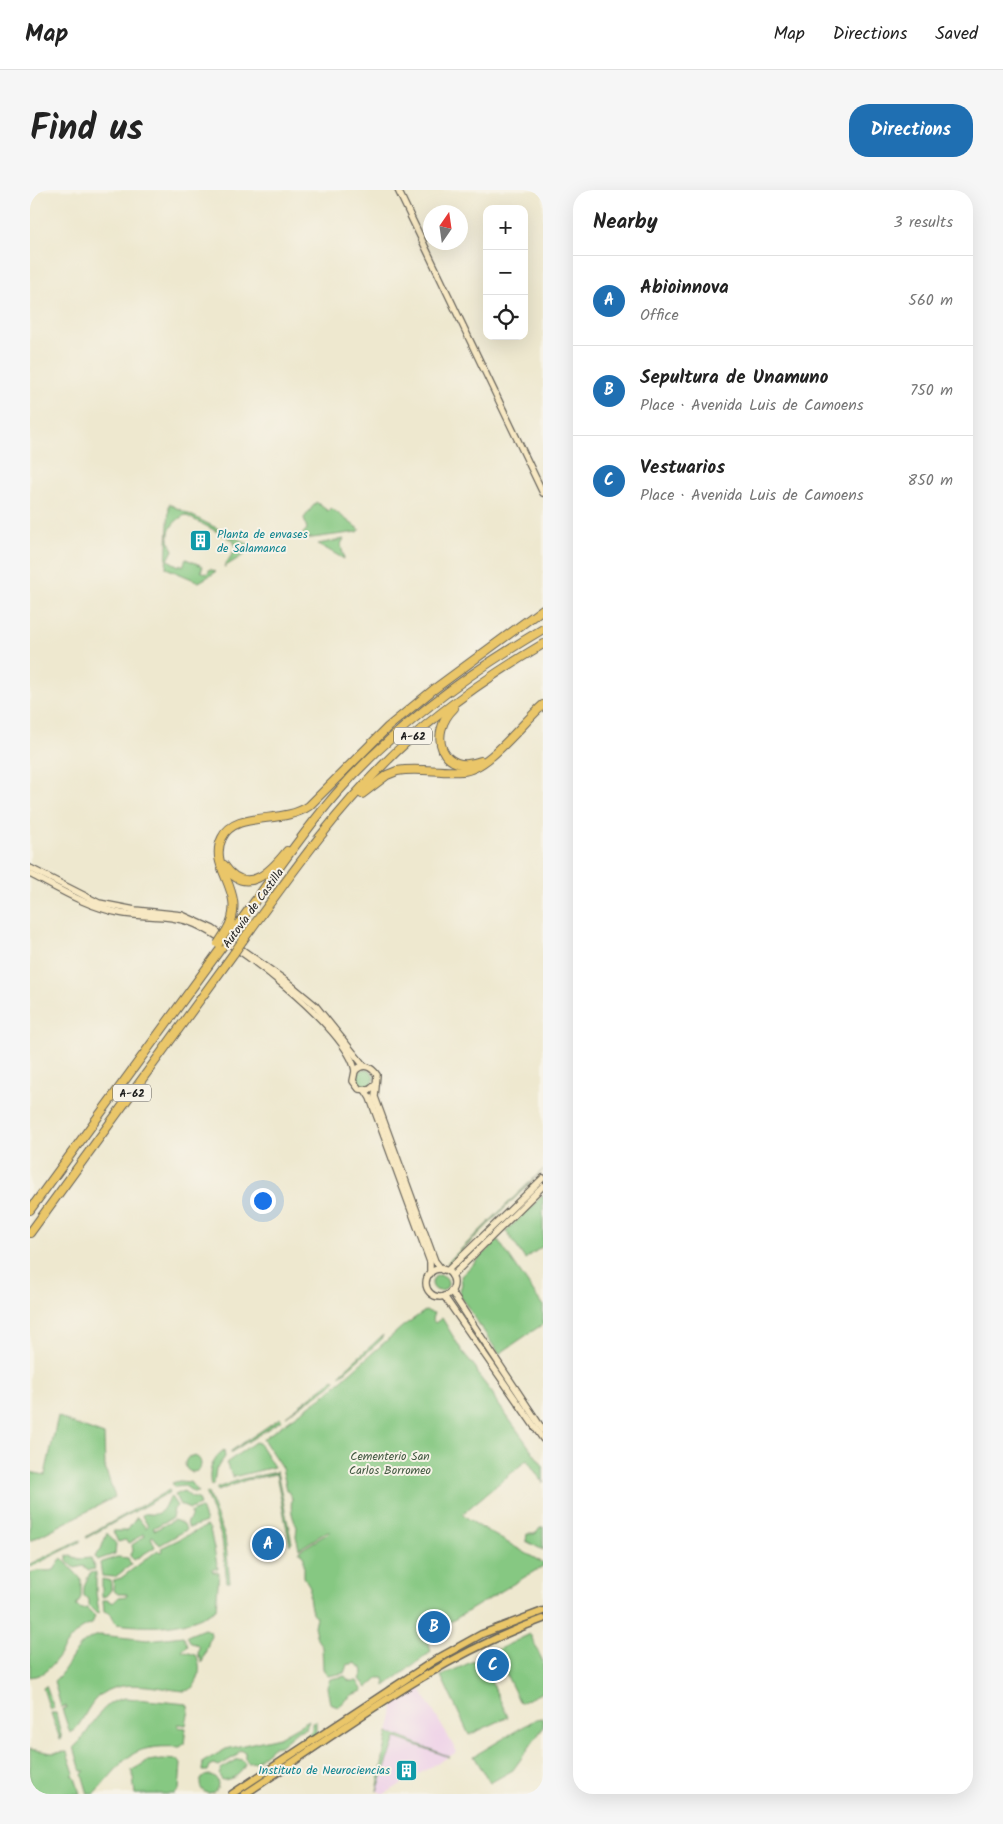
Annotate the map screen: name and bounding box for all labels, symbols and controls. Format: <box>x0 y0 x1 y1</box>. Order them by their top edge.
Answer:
text: Map <box>25 15 68 54</box>
text: Map <box>773 20 805 49</box>
text: Directions <box>833 20 907 49</box>
text: Saved <box>935 20 978 49</box>
text: Find us <box>30 102 143 158</box>
button: Directions <box>849 104 973 157</box>
north arrow <box>423 205 468 250</box>
map controls <box>483 205 528 340</box>
button: + <box>483 205 528 250</box>
text: Nearby <box>593 206 658 239</box>
text: 3 results <box>894 210 953 235</box>
button: − <box>483 250 528 295</box>
text: Abioinnova <box>640 273 729 303</box>
text: A <box>604 288 614 313</box>
text: 560 m <box>908 288 953 313</box>
button: locate <box>483 295 528 340</box>
text: Office <box>640 303 679 328</box>
text: Sepultura de Unamuno <box>640 363 828 393</box>
text: B <box>604 378 614 403</box>
text: 750 m <box>910 378 953 403</box>
text: Place · Avenida Luis de Camoens <box>640 393 864 418</box>
text: Vestuarios <box>640 453 725 483</box>
text: C <box>604 468 614 493</box>
text: 850 m <box>908 468 953 493</box>
text: Place · Avenida Luis de Camoens <box>640 483 864 508</box>
place label: Planta de envases de Salamanca <box>217 525 308 558</box>
building icon: Planta de envases de Salamanca <box>189 529 213 553</box>
road number: A-62 <box>394 728 432 744</box>
street label: Autovía de Castilla <box>218 864 289 952</box>
road number: A-62 <box>113 1084 151 1101</box>
your location <box>250 1188 276 1214</box>
park label: Cementerio San Carlos Borromeo <box>349 1447 431 1480</box>
pin: A <box>252 1525 284 1563</box>
pin: B <box>418 1608 450 1646</box>
pin: C <box>477 1646 509 1684</box>
building icon: Instituto de Neurociencias <box>394 1758 418 1782</box>
place label: Instituto de Neurociencias <box>258 1761 390 1780</box>

